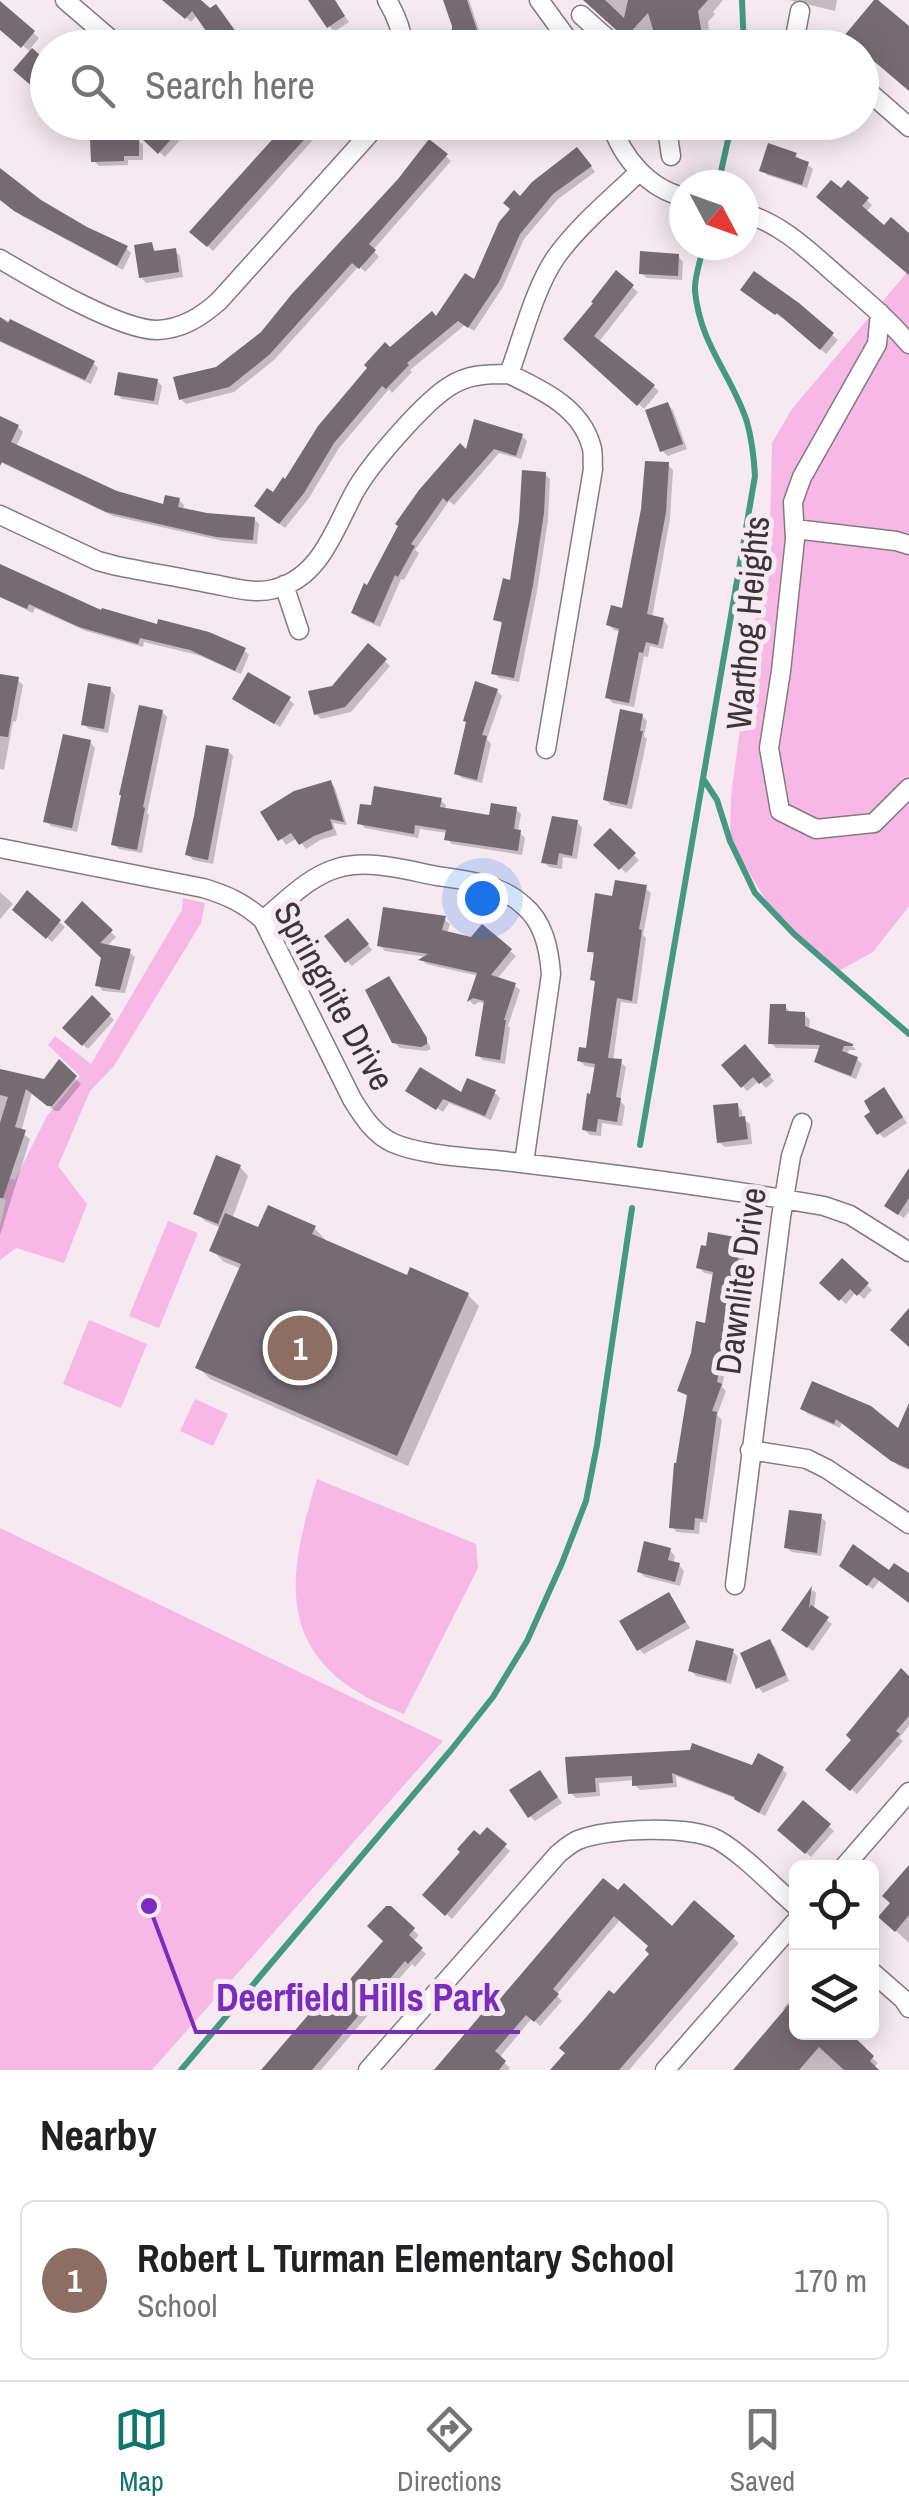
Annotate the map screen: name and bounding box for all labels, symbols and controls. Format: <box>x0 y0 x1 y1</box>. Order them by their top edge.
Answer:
search box <box>30 30 879 140</box>
icon: search <box>65 58 120 113</box>
text: Search here <box>145 60 315 111</box>
north arrow <box>669 170 759 260</box>
street label: Warthog Heights <box>715 514 780 732</box>
your location <box>457 873 508 924</box>
street label: Springnite Drive <box>263 893 406 1099</box>
street label: Dawnlite Drive <box>704 1184 777 1377</box>
pin: 1 <box>268 1310 332 1386</box>
map controls <box>789 1860 879 2040</box>
button: locate <box>789 1860 879 1950</box>
button: layers <box>789 1950 879 2040</box>
callout: Deerfield Hills Park <box>196 1964 520 2032</box>
text: Deerfield Hills Park <box>216 1972 501 2023</box>
text: Nearby <box>40 2107 157 2163</box>
text: Robert L Turman Elementary School <box>137 2233 674 2284</box>
text: 1 <box>67 2259 82 2302</box>
text: 170 m <box>794 2259 867 2302</box>
text: School <box>137 2284 217 2327</box>
tab: Map <box>114 2402 169 2500</box>
tab: Directions <box>397 2402 502 2500</box>
tab: Saved <box>730 2402 795 2500</box>

